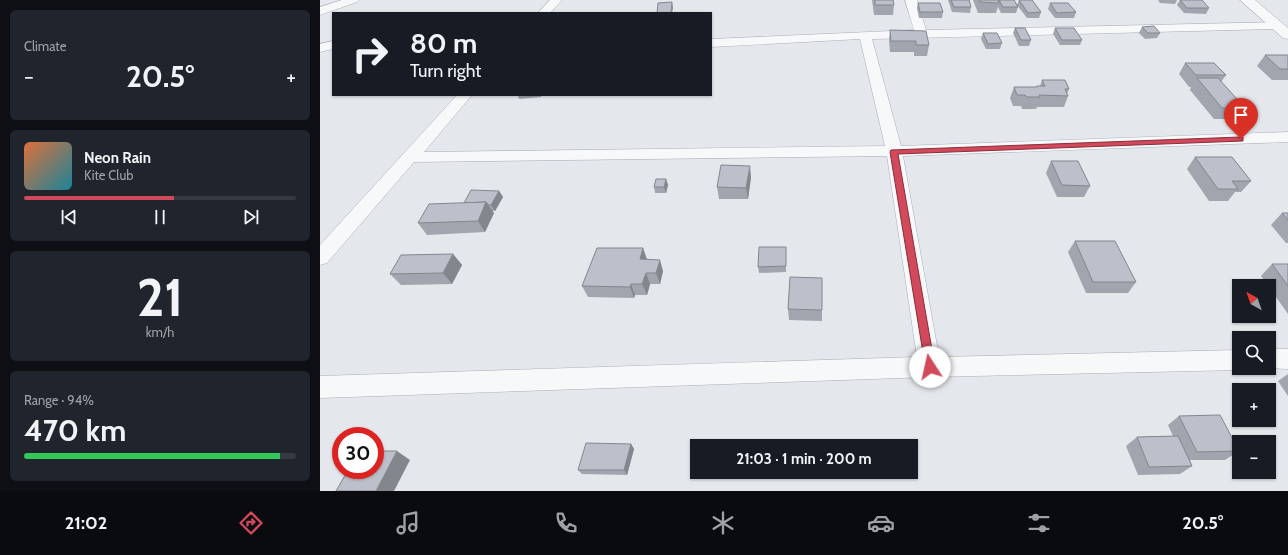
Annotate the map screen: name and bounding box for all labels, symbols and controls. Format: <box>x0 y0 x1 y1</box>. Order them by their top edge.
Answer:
text: 80 m <box>410 26 477 60</box>
icon: right <box>344 28 396 80</box>
text: Climate <box>24 38 66 54</box>
text: 20.5° <box>126 58 194 95</box>
text: Turn right <box>410 60 481 82</box>
text: − <box>24 63 34 90</box>
text: + <box>286 63 296 90</box>
pin <box>1224 98 1258 139</box>
icon: arrive <box>1230 104 1252 126</box>
text: Neon Rain <box>84 149 151 167</box>
text: Kite Club <box>84 167 133 183</box>
icon: previous <box>58 206 80 228</box>
icon: pause <box>149 206 171 228</box>
icon: next <box>240 206 262 228</box>
text: 21 <box>137 266 183 329</box>
north arrow <box>1232 279 1276 323</box>
map controls <box>1232 279 1276 479</box>
text: km/h <box>146 324 174 340</box>
button: search <box>1232 331 1276 375</box>
position arrow <box>909 346 951 388</box>
button: + <box>1232 383 1276 427</box>
text: Range · 94% <box>24 392 94 408</box>
text: 470 km <box>24 412 126 449</box>
speed limit sign: 30 <box>332 427 384 479</box>
button: − <box>1232 435 1276 479</box>
text: 21:03 · 1 min · 200 m <box>736 450 872 468</box>
icon: directions <box>237 509 265 537</box>
icon: music <box>394 509 422 537</box>
icon: phone <box>552 509 580 537</box>
icon: climate <box>709 509 737 537</box>
icon: car <box>867 509 895 537</box>
icon: filters <box>1025 509 1053 537</box>
text: 21:02 <box>65 512 107 534</box>
text: 20.5° <box>1182 512 1223 534</box>

